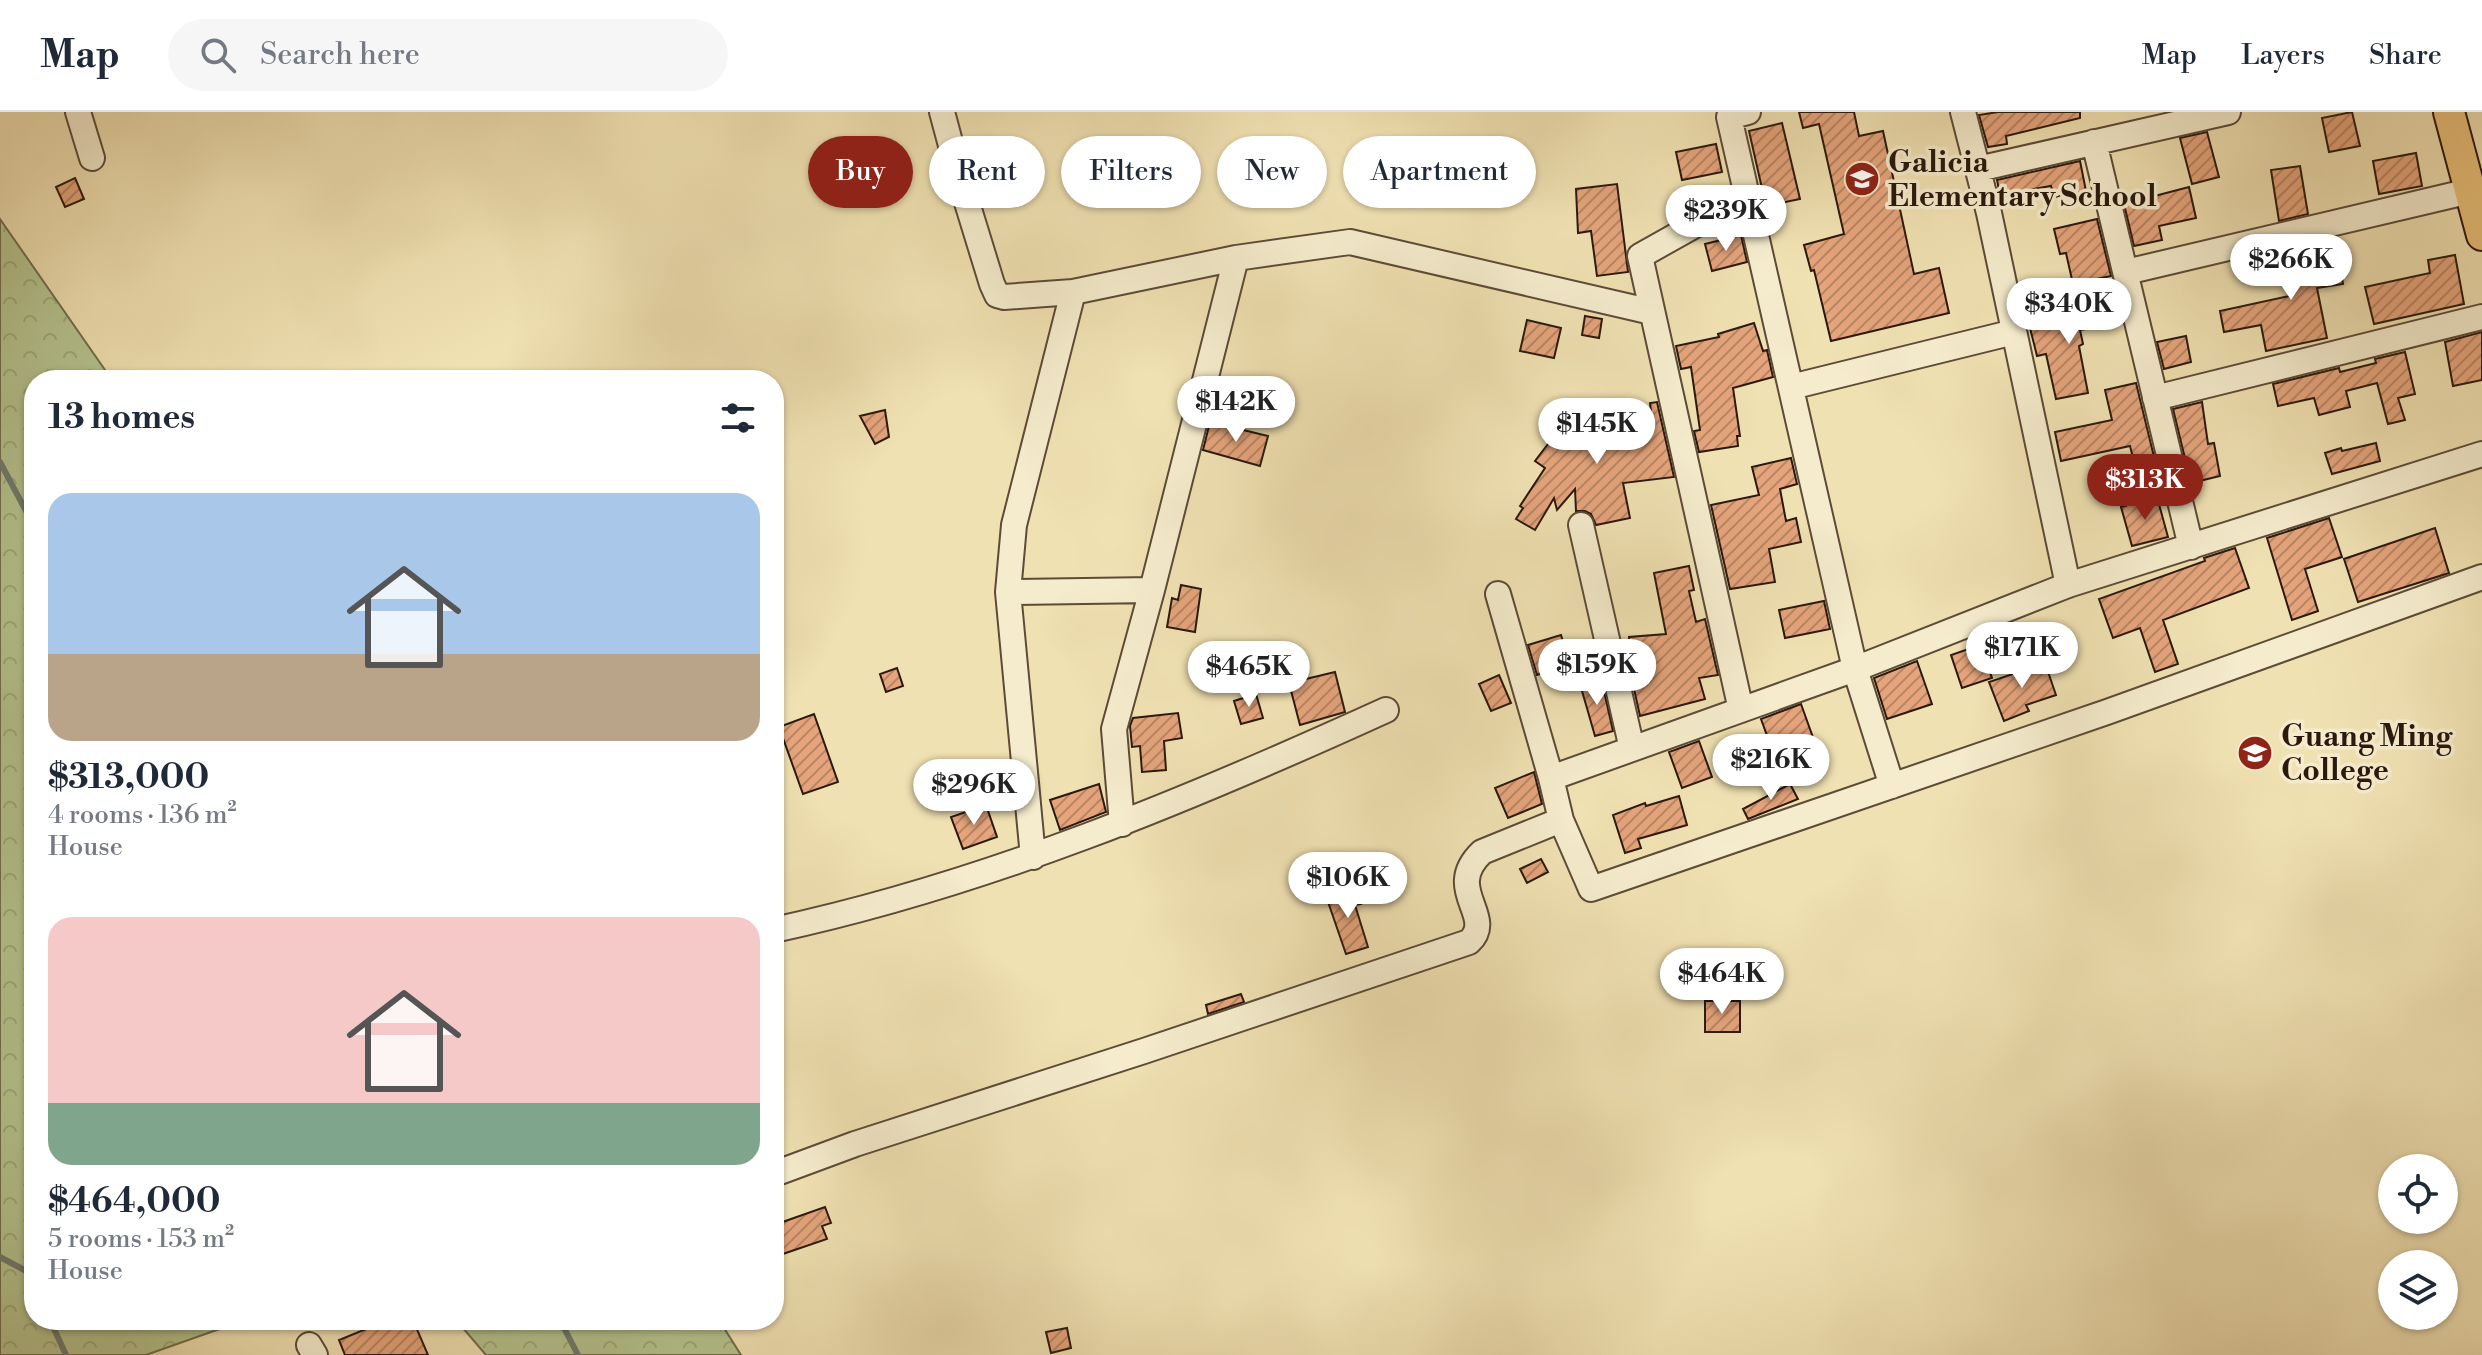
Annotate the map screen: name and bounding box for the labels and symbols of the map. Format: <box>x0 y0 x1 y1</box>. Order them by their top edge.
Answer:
place label: Galicia Elementary School <box>1888 144 2157 216</box>
school or university icon: Galicia Elementary School <box>1843 160 1881 198</box>
pin: $239K <box>1670 185 1782 253</box>
pin: $266K <box>2235 234 2347 302</box>
pin: $340K <box>2013 278 2125 346</box>
pin: $142K <box>1180 376 1292 444</box>
pin: $145K <box>1541 398 1653 466</box>
pin: $313K <box>2089 454 2201 522</box>
pin: $171K <box>1966 622 2078 690</box>
pin: $159K <box>1541 639 1653 707</box>
pin: $465K <box>1193 641 1305 709</box>
place label: Guang Ming College <box>2281 718 2453 790</box>
pin: $216K <box>1715 734 1827 802</box>
school or university icon: Guang Ming College <box>2236 734 2274 772</box>
pin: $296K <box>918 759 1030 827</box>
pin: $106K <box>1292 852 1404 920</box>
pin: $464K <box>1666 948 1778 1016</box>

